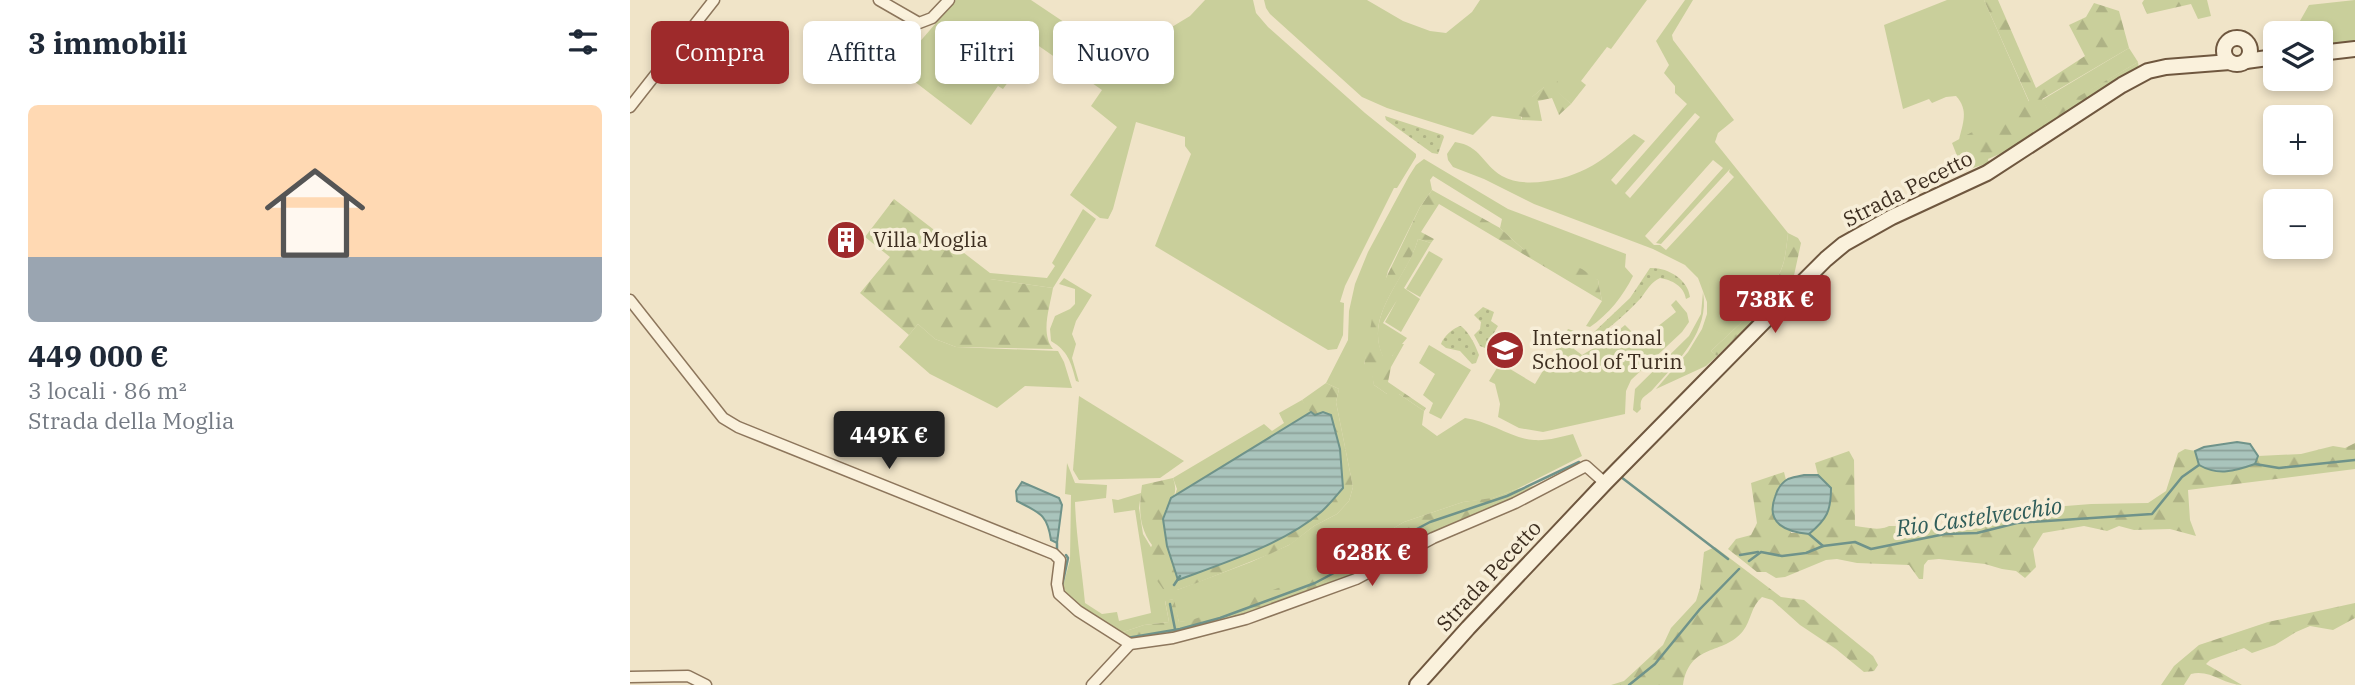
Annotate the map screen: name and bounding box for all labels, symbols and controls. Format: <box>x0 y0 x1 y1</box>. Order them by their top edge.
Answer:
chip: Compra <box>651 21 789 84</box>
chip: Affitta <box>803 21 921 84</box>
chip: Filtri <box>935 21 1039 84</box>
chip: Nuovo <box>1053 21 1174 84</box>
map controls <box>2263 21 2333 259</box>
button: layers <box>2263 21 2333 91</box>
text: 3 immobili <box>28 23 187 62</box>
icon: filters <box>564 23 602 61</box>
button: + <box>2263 105 2333 175</box>
street label: Strada Pecetto <box>1838 143 1977 233</box>
icon: home <box>252 150 378 276</box>
button: − <box>2263 189 2333 259</box>
building icon: Villa Moglia <box>825 219 867 261</box>
place label: Villa Moglia <box>873 225 988 253</box>
pin: 738K € <box>1718 276 1832 335</box>
text: 738K € <box>1736 283 1814 313</box>
place label: International School of Turin <box>1532 323 1683 375</box>
school or university icon: International School of Turin <box>1484 329 1526 371</box>
text: 449 000 € <box>28 336 169 375</box>
text: 3 locali · 86 m² <box>28 375 187 405</box>
text: Strada della Moglia <box>28 405 235 435</box>
pin: 449K € <box>832 412 946 471</box>
text: 449K € <box>850 419 928 449</box>
water label: Rio Castelvecchio <box>1893 489 2064 543</box>
street label: Strada Pecetto <box>1430 514 1547 637</box>
pin: 628K € <box>1315 528 1429 588</box>
text: 628K € <box>1333 536 1411 566</box>

